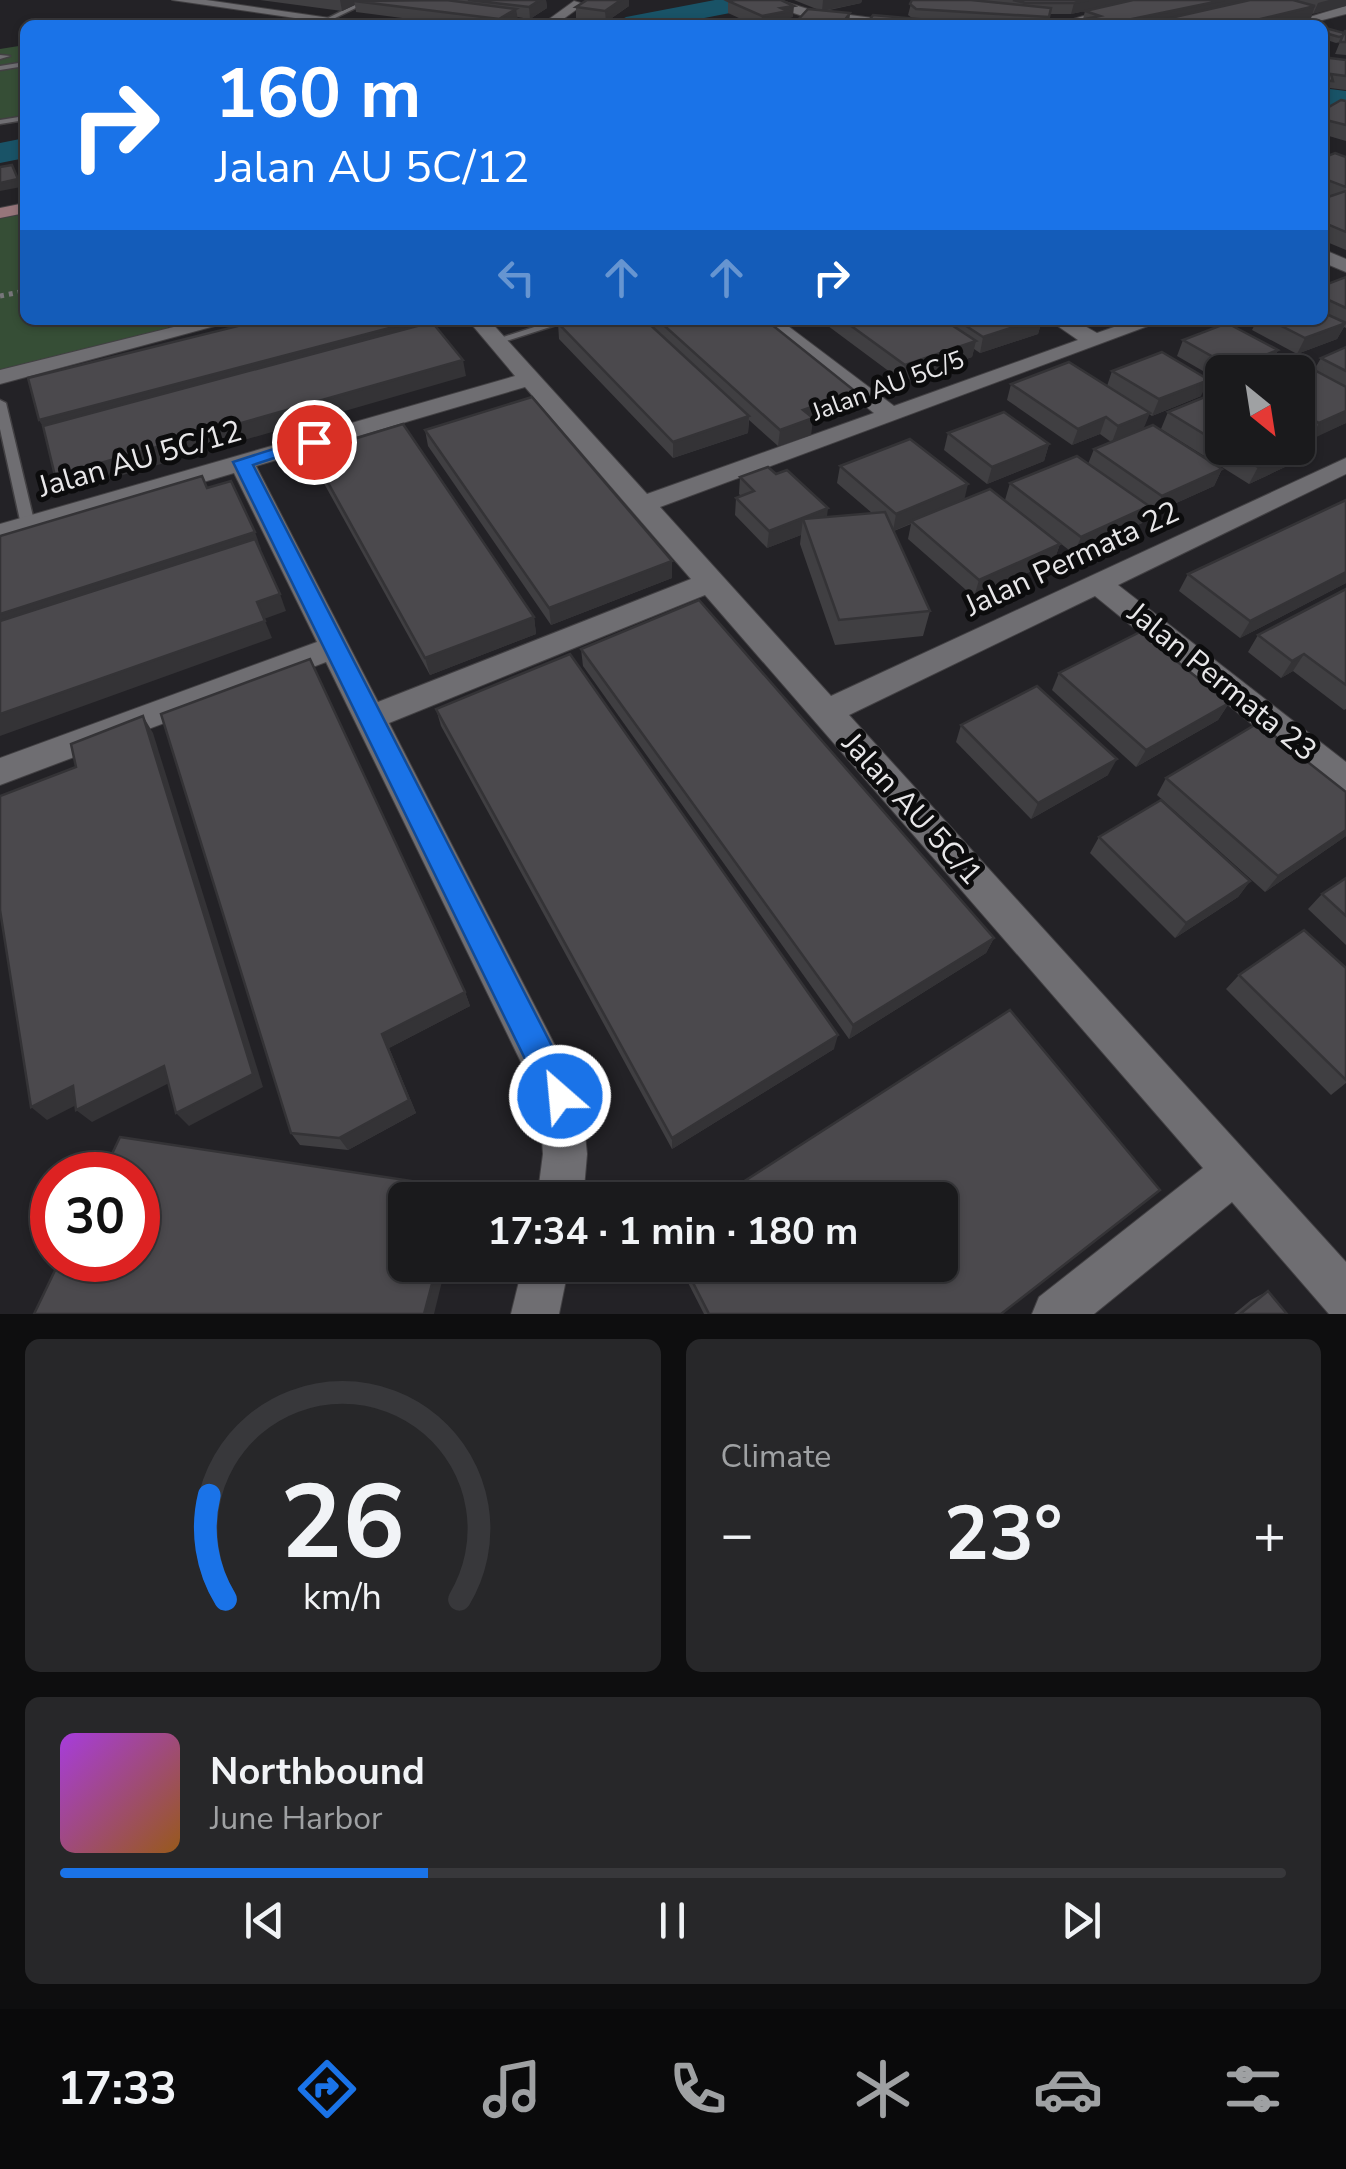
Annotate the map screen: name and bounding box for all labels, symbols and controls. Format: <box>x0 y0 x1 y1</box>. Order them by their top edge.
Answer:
text: 160 m <box>215 46 421 142</box>
icon: right <box>50 60 180 190</box>
text: Jalan AU 5C/12 <box>215 137 530 198</box>
icon: left <box>489 250 544 305</box>
icon: ahead <box>594 250 649 305</box>
icon: ahead <box>699 250 754 305</box>
icon: right <box>804 250 859 305</box>
street label: Jalan AU 5C/5 <box>806 343 969 430</box>
north arrow <box>1205 355 1315 465</box>
map controls <box>1205 355 1315 465</box>
pin <box>272 400 357 485</box>
street label: Jalan AU 5C/12 <box>33 410 246 508</box>
icon: arrive <box>287 415 342 470</box>
street label: Jalan Permata 22 <box>957 491 1186 627</box>
street label: Jalan Permata 23 <box>1118 592 1325 771</box>
street label: Jalan AU 5C/1 <box>832 723 991 894</box>
position arrow <box>508 1044 612 1148</box>
speed limit sign: 30 <box>30 1152 160 1282</box>
text: 17:34 · 1 min · 180 m <box>488 1206 858 1257</box>
text: Climate <box>721 1435 831 1478</box>
text: 26 <box>280 1452 405 1594</box>
text: 23° <box>944 1483 1062 1585</box>
text: − <box>721 1497 754 1572</box>
text: + <box>1253 1497 1286 1572</box>
text: km/h <box>303 1573 382 1622</box>
text: Northbound <box>210 1746 425 1797</box>
text: June Harbor <box>210 1797 382 1840</box>
icon: previous <box>237 1893 292 1948</box>
icon: pause <box>645 1893 700 1948</box>
icon: next <box>1054 1893 1109 1948</box>
icon: directions <box>292 2054 362 2124</box>
icon: music <box>477 2054 547 2124</box>
icon: phone <box>663 2054 733 2124</box>
icon: climate <box>848 2054 918 2124</box>
icon: car <box>1033 2054 1103 2124</box>
icon: filters <box>1218 2054 1288 2124</box>
text: 17:33 <box>58 2059 177 2120</box>

